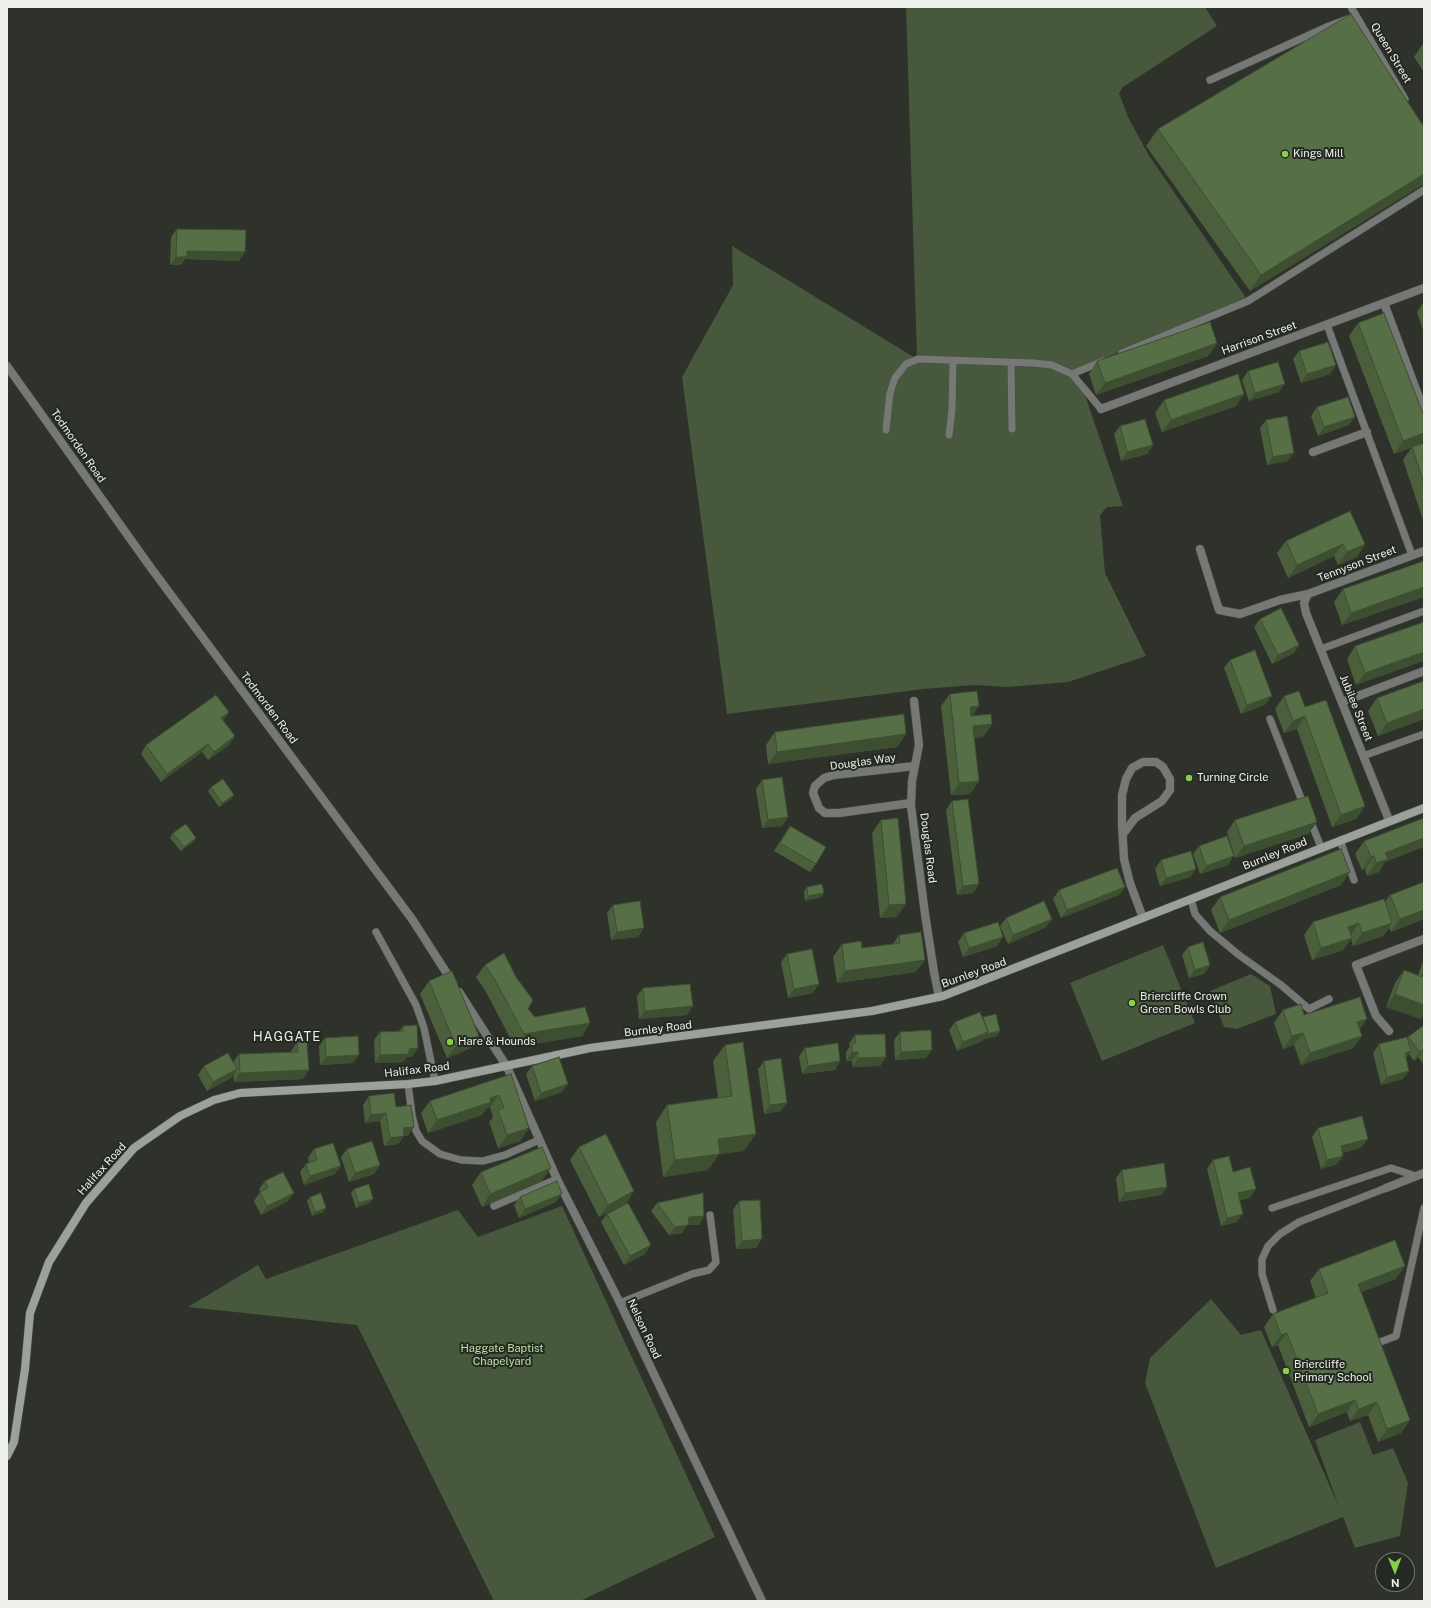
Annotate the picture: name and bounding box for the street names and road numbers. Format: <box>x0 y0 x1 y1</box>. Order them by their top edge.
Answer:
street label: Queen Street <box>1368 20 1414 86</box>
street label: Harrison Street <box>1220 318 1298 358</box>
street label: Todmorden Road <box>48 407 108 485</box>
street label: Tennyson Street <box>1316 543 1398 585</box>
street label: Todmorden Road <box>238 670 300 746</box>
street label: Jubilee Street <box>1337 673 1375 743</box>
street label: Douglas Way <box>829 751 897 773</box>
street label: Douglas Road <box>917 812 939 884</box>
street label: Burnley Road <box>1241 835 1309 873</box>
street label: Burnley Road <box>940 955 1008 991</box>
street label: Burnley Road <box>623 1018 693 1040</box>
street label: Halifax Road <box>384 1059 450 1081</box>
street label: Halifax Road <box>75 1140 129 1198</box>
street label: Nelson Road <box>624 1297 664 1361</box>

